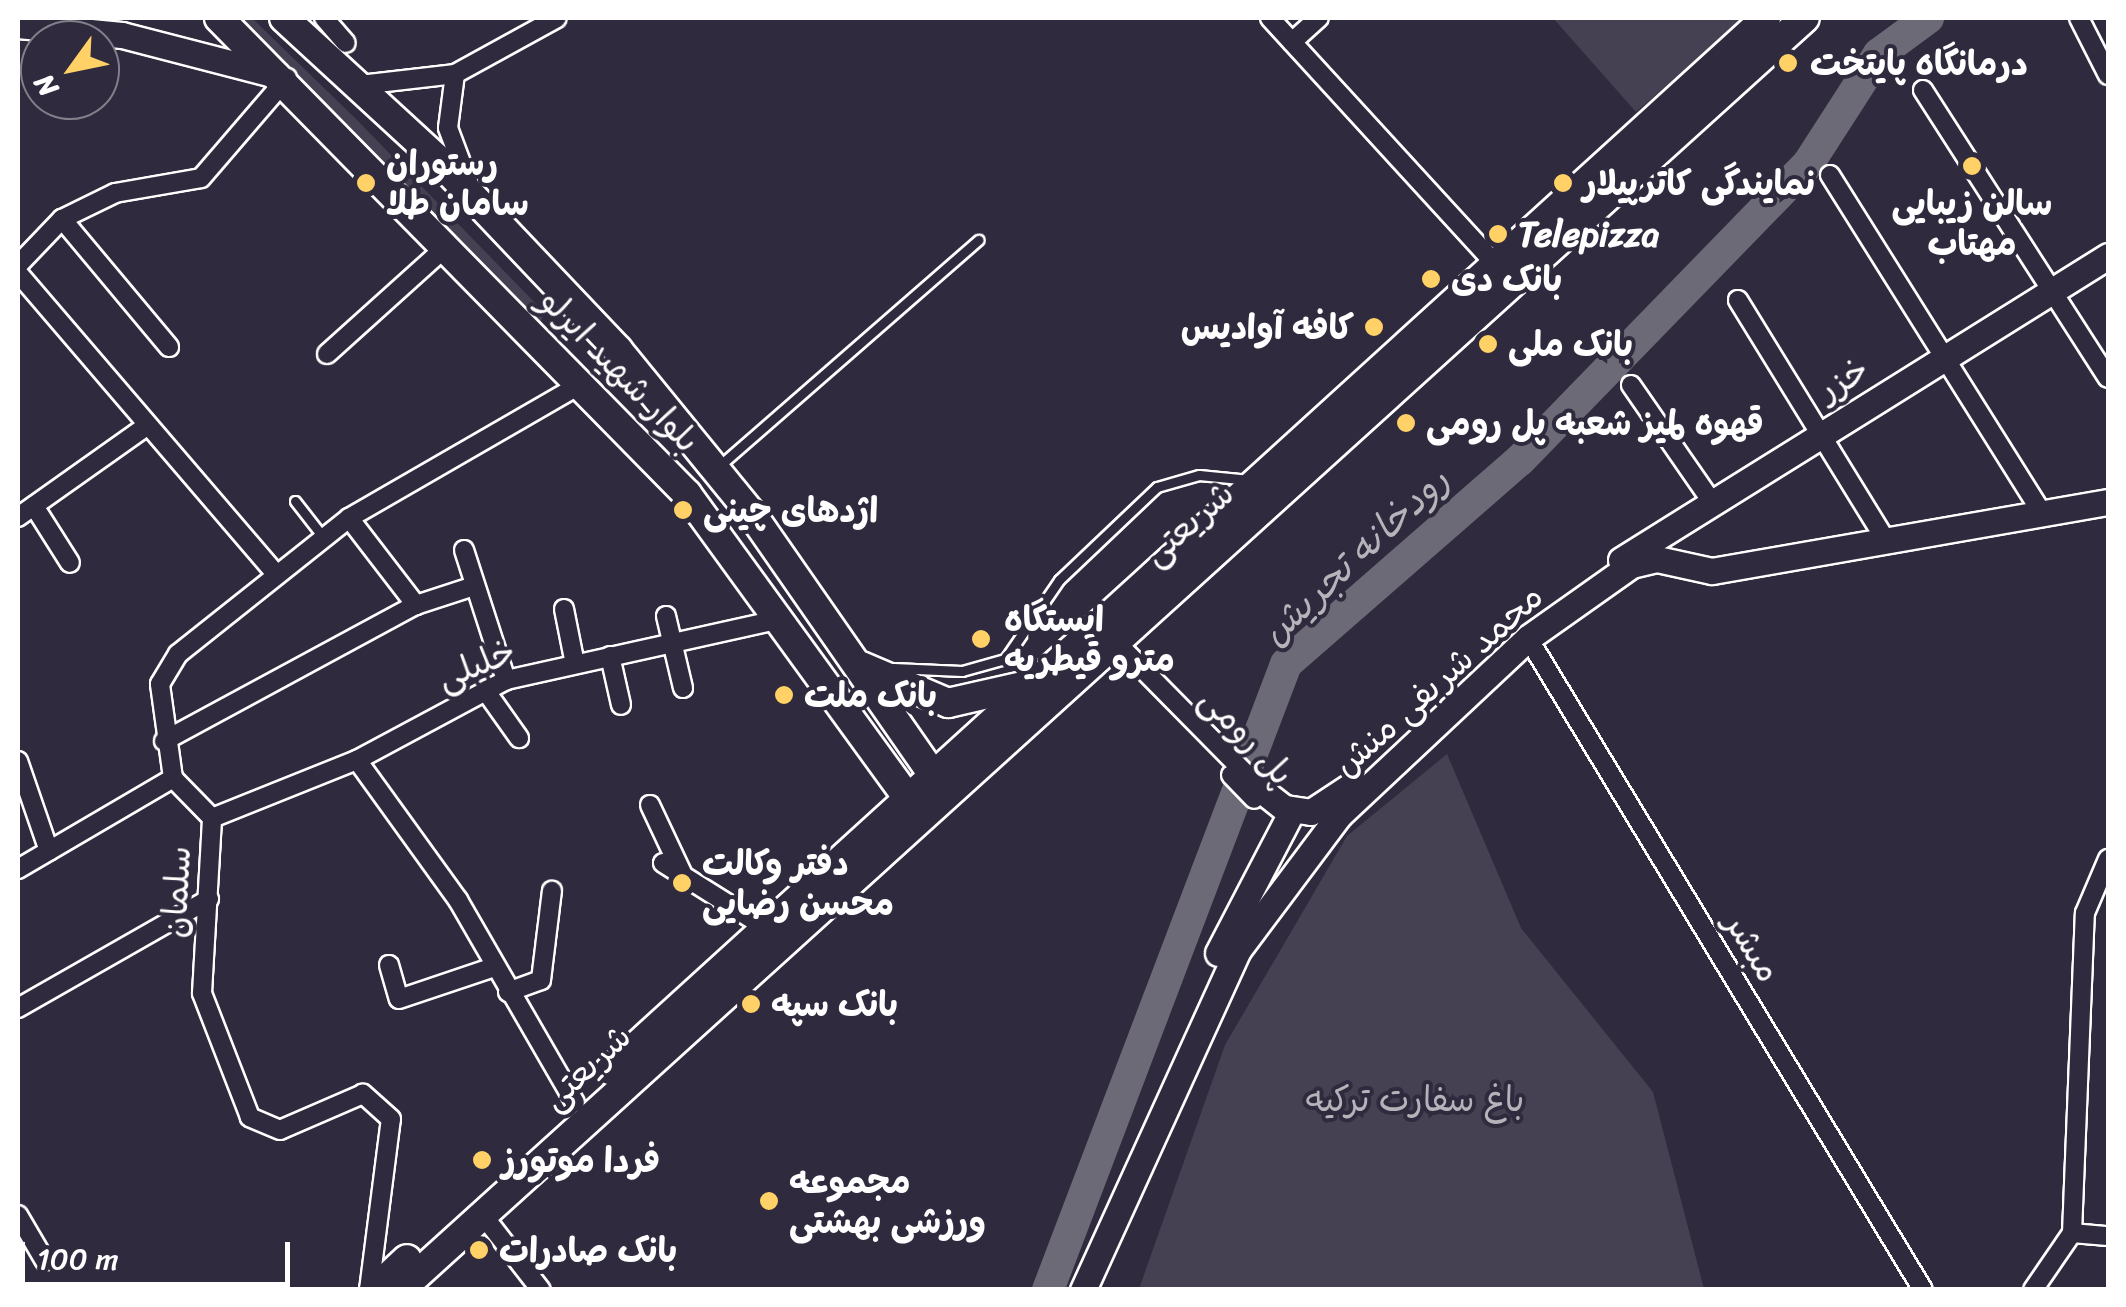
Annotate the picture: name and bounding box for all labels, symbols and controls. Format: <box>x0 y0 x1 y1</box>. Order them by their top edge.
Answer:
north arrow <box>20 20 120 120</box>
place label: درمانگاه پایتخت <box>1810 42 2028 84</box>
marker: درمانگاه پایتخت <box>1775 50 1801 76</box>
text: N <box>20 64 72 107</box>
place label: رستوران سامان طلا <box>386 142 529 224</box>
marker: سالن زیبایی مهتاب <box>1961 155 1983 177</box>
place label: نمایندگی کاترپیلار <box>1583 162 1815 204</box>
marker: رستوران سامان طلا <box>355 172 377 194</box>
marker: نمایندگی کاترپیلار <box>1552 172 1574 194</box>
place label: سالن زیبایی مهتاب <box>1892 182 2052 264</box>
place label: Telepizza <box>1518 213 1659 255</box>
marker: Telepizza <box>1487 223 1509 245</box>
place label: بانک دی <box>1451 258 1562 300</box>
marker: بانک دی <box>1420 268 1442 290</box>
street label: بلوار شهید ایرلو <box>531 279 709 461</box>
place label: کافه آوادیس <box>1181 306 1354 348</box>
marker: کافه آوادیس <box>1363 316 1385 338</box>
place label: بانک ملی <box>1508 323 1633 365</box>
marker: بانک ملی <box>1477 333 1499 355</box>
street label: خزر <box>1810 348 1876 410</box>
place label: قهوه لمیز شعبه پل رومی <box>1426 402 1764 444</box>
marker: قهوه لمیز شعبه پل رومی <box>1395 412 1417 434</box>
water label: رودخانه تجریش <box>1252 458 1458 654</box>
street label: شریعتی <box>1134 472 1242 574</box>
place label: اژدهای چینی <box>703 489 878 531</box>
marker: اژدهای چینی <box>672 499 694 521</box>
street label: محمد شریفی منش <box>1325 575 1551 785</box>
place label: ایستگاه مترو قیطریه <box>1004 598 1175 680</box>
marker: ایستگاه مترو قیطریه <box>968 626 994 652</box>
street label: خلیلی <box>431 629 521 699</box>
place label: بانک ملت <box>804 674 937 716</box>
street label: پل رومی <box>1191 678 1303 794</box>
marker: بانک ملت <box>773 684 795 706</box>
place label: دفتر وکالت محسن رضایی <box>702 842 894 924</box>
street label: سلمان <box>153 845 199 939</box>
marker: دفتر وکالت محسن رضایی <box>671 872 693 894</box>
street label: مبشر <box>1716 904 1790 990</box>
place label: بانک سپه <box>771 983 898 1025</box>
marker: بانک سپه <box>740 993 762 1015</box>
street label: شریعتی <box>532 1015 640 1119</box>
park label: باغ سفارت ترکیه <box>1306 1078 1524 1120</box>
place label: فردا موتورز <box>502 1139 660 1181</box>
marker: فردا موتورز <box>471 1149 493 1171</box>
place label: مجموعه ورزشی بهشتی <box>789 1160 986 1242</box>
marker: مجموعه ورزشی بهشتی <box>758 1190 780 1212</box>
scale bar <box>25 1222 295 1284</box>
place label: بانک صادرات <box>499 1229 677 1271</box>
text: 100 m <box>37 1232 119 1286</box>
marker: بانک صادرات <box>468 1239 490 1261</box>

